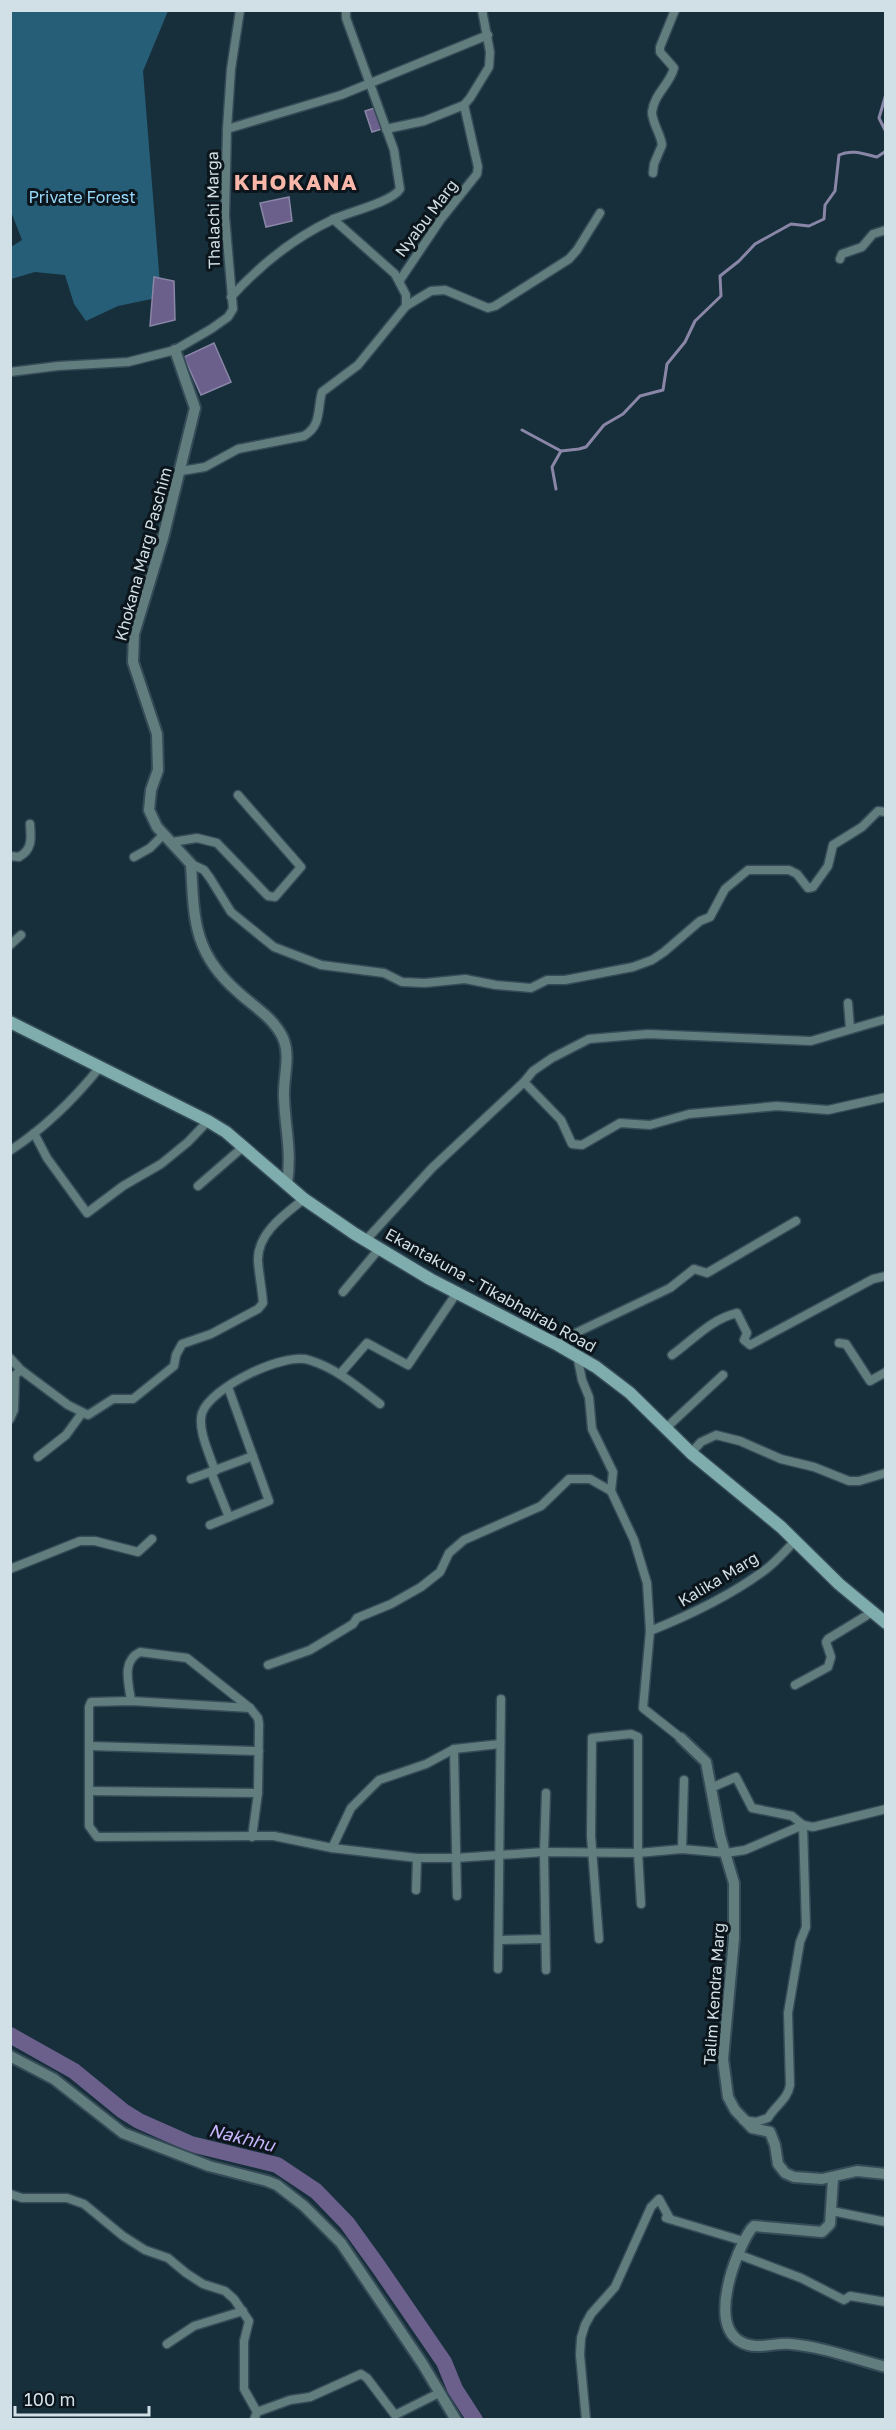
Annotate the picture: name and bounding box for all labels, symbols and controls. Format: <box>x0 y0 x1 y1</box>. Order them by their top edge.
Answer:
street label: Thalachi Marga <box>202 151 224 269</box>
district label: KHOKANA <box>234 168 358 195</box>
street label: Nyabu Marg <box>390 175 462 261</box>
park label: Private Forest <box>28 187 136 207</box>
street label: Khokana Marg Paschim <box>110 465 176 643</box>
street label: Ekantakuna - Tikabhairab Road <box>382 1224 600 1356</box>
street label: Kalika Marg <box>674 1547 762 1611</box>
street label: Talim Kendra Marg <box>699 1922 729 2066</box>
water label: Nakhhu <box>207 2118 278 2156</box>
scale bar <box>15 2379 148 2417</box>
text: 100 m <box>24 2388 75 2410</box>

